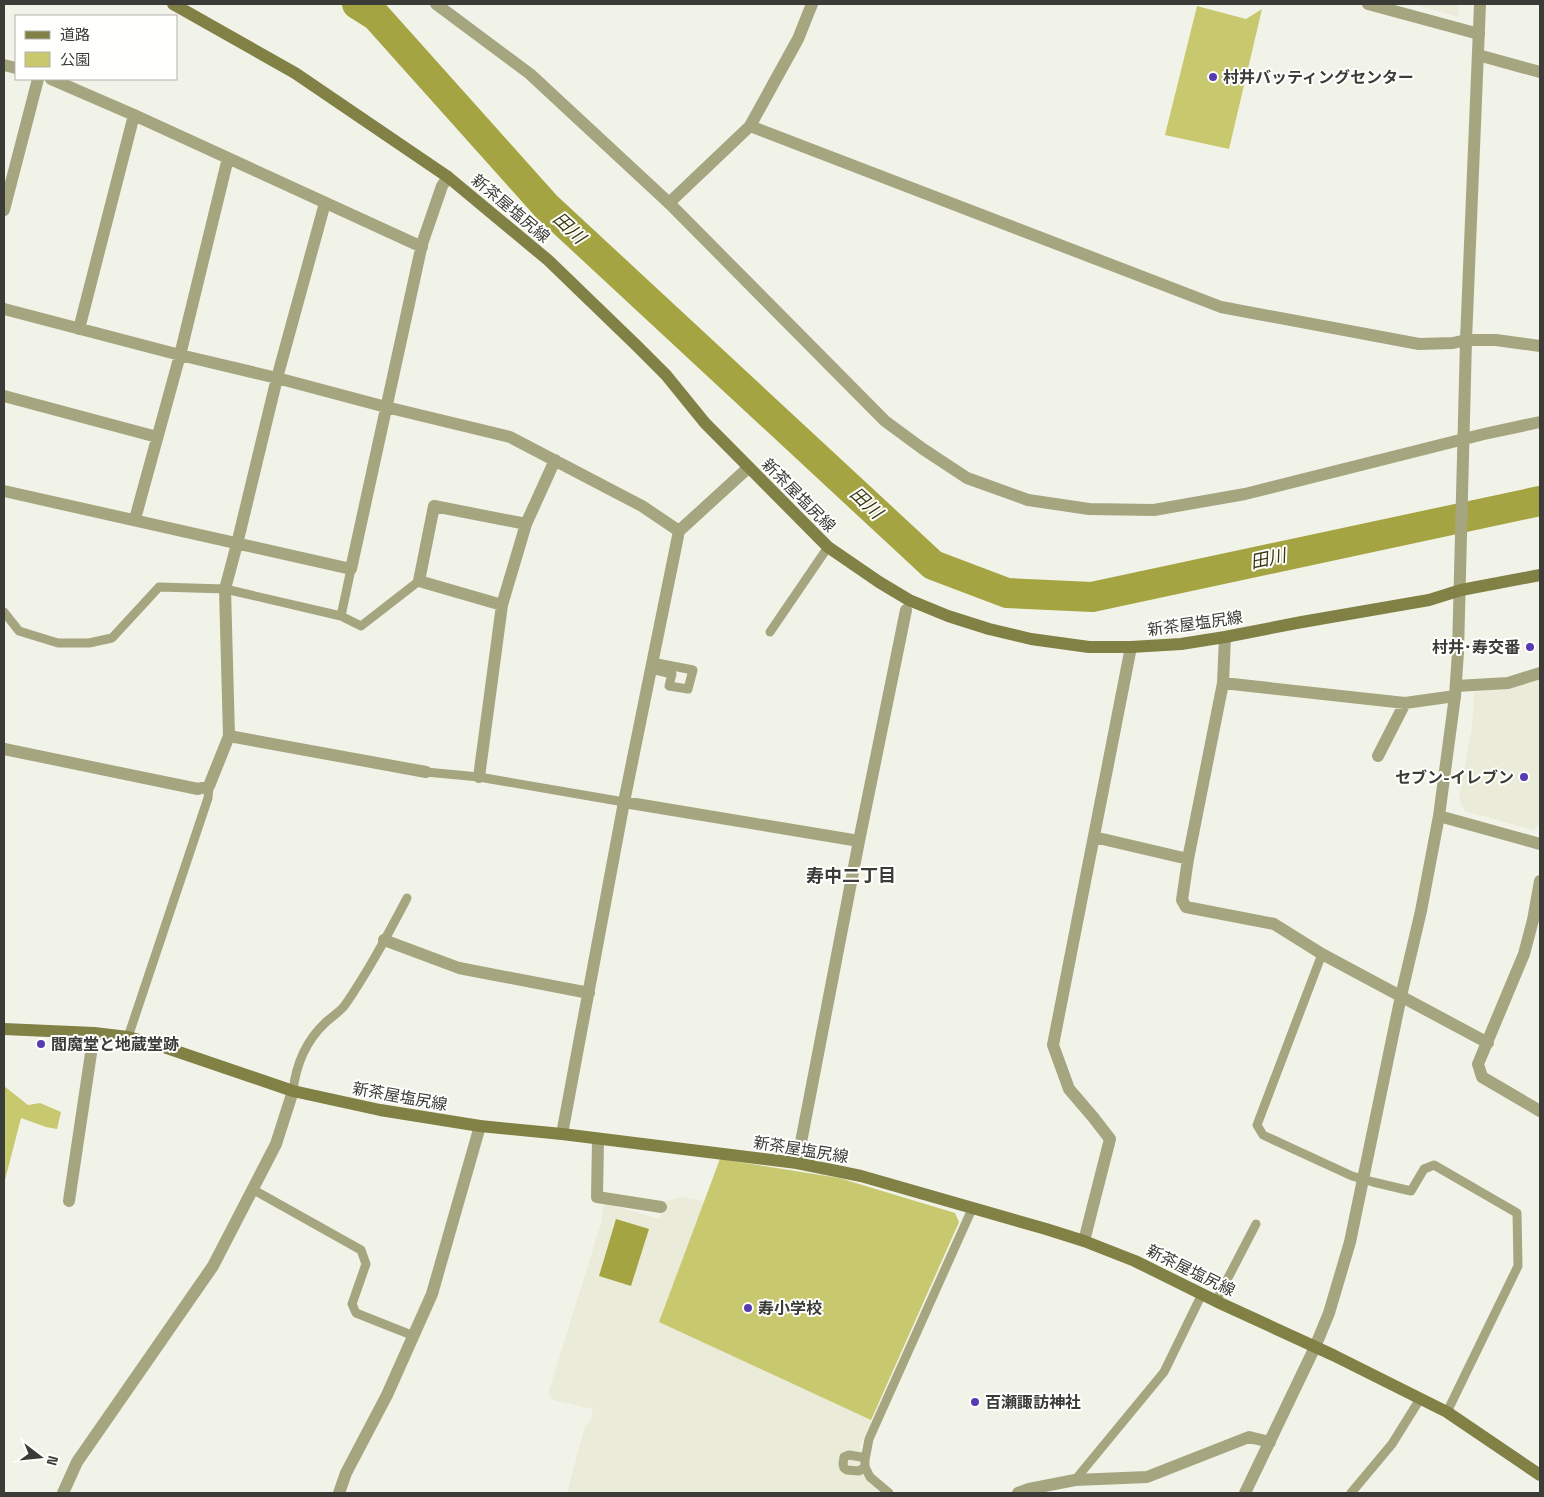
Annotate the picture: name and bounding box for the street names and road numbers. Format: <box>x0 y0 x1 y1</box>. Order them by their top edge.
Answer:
street label: 新茶屋塩尻線 <box>467 169 554 247</box>
street label: 新茶屋塩尻線 <box>757 454 840 537</box>
street label: 新茶屋塩尻線 <box>1146 606 1244 641</box>
street label: 新茶屋塩尻線 <box>351 1078 449 1115</box>
street label: 新茶屋塩尻線 <box>752 1132 850 1167</box>
street label: 新茶屋塩尻線 <box>1143 1240 1239 1301</box>

